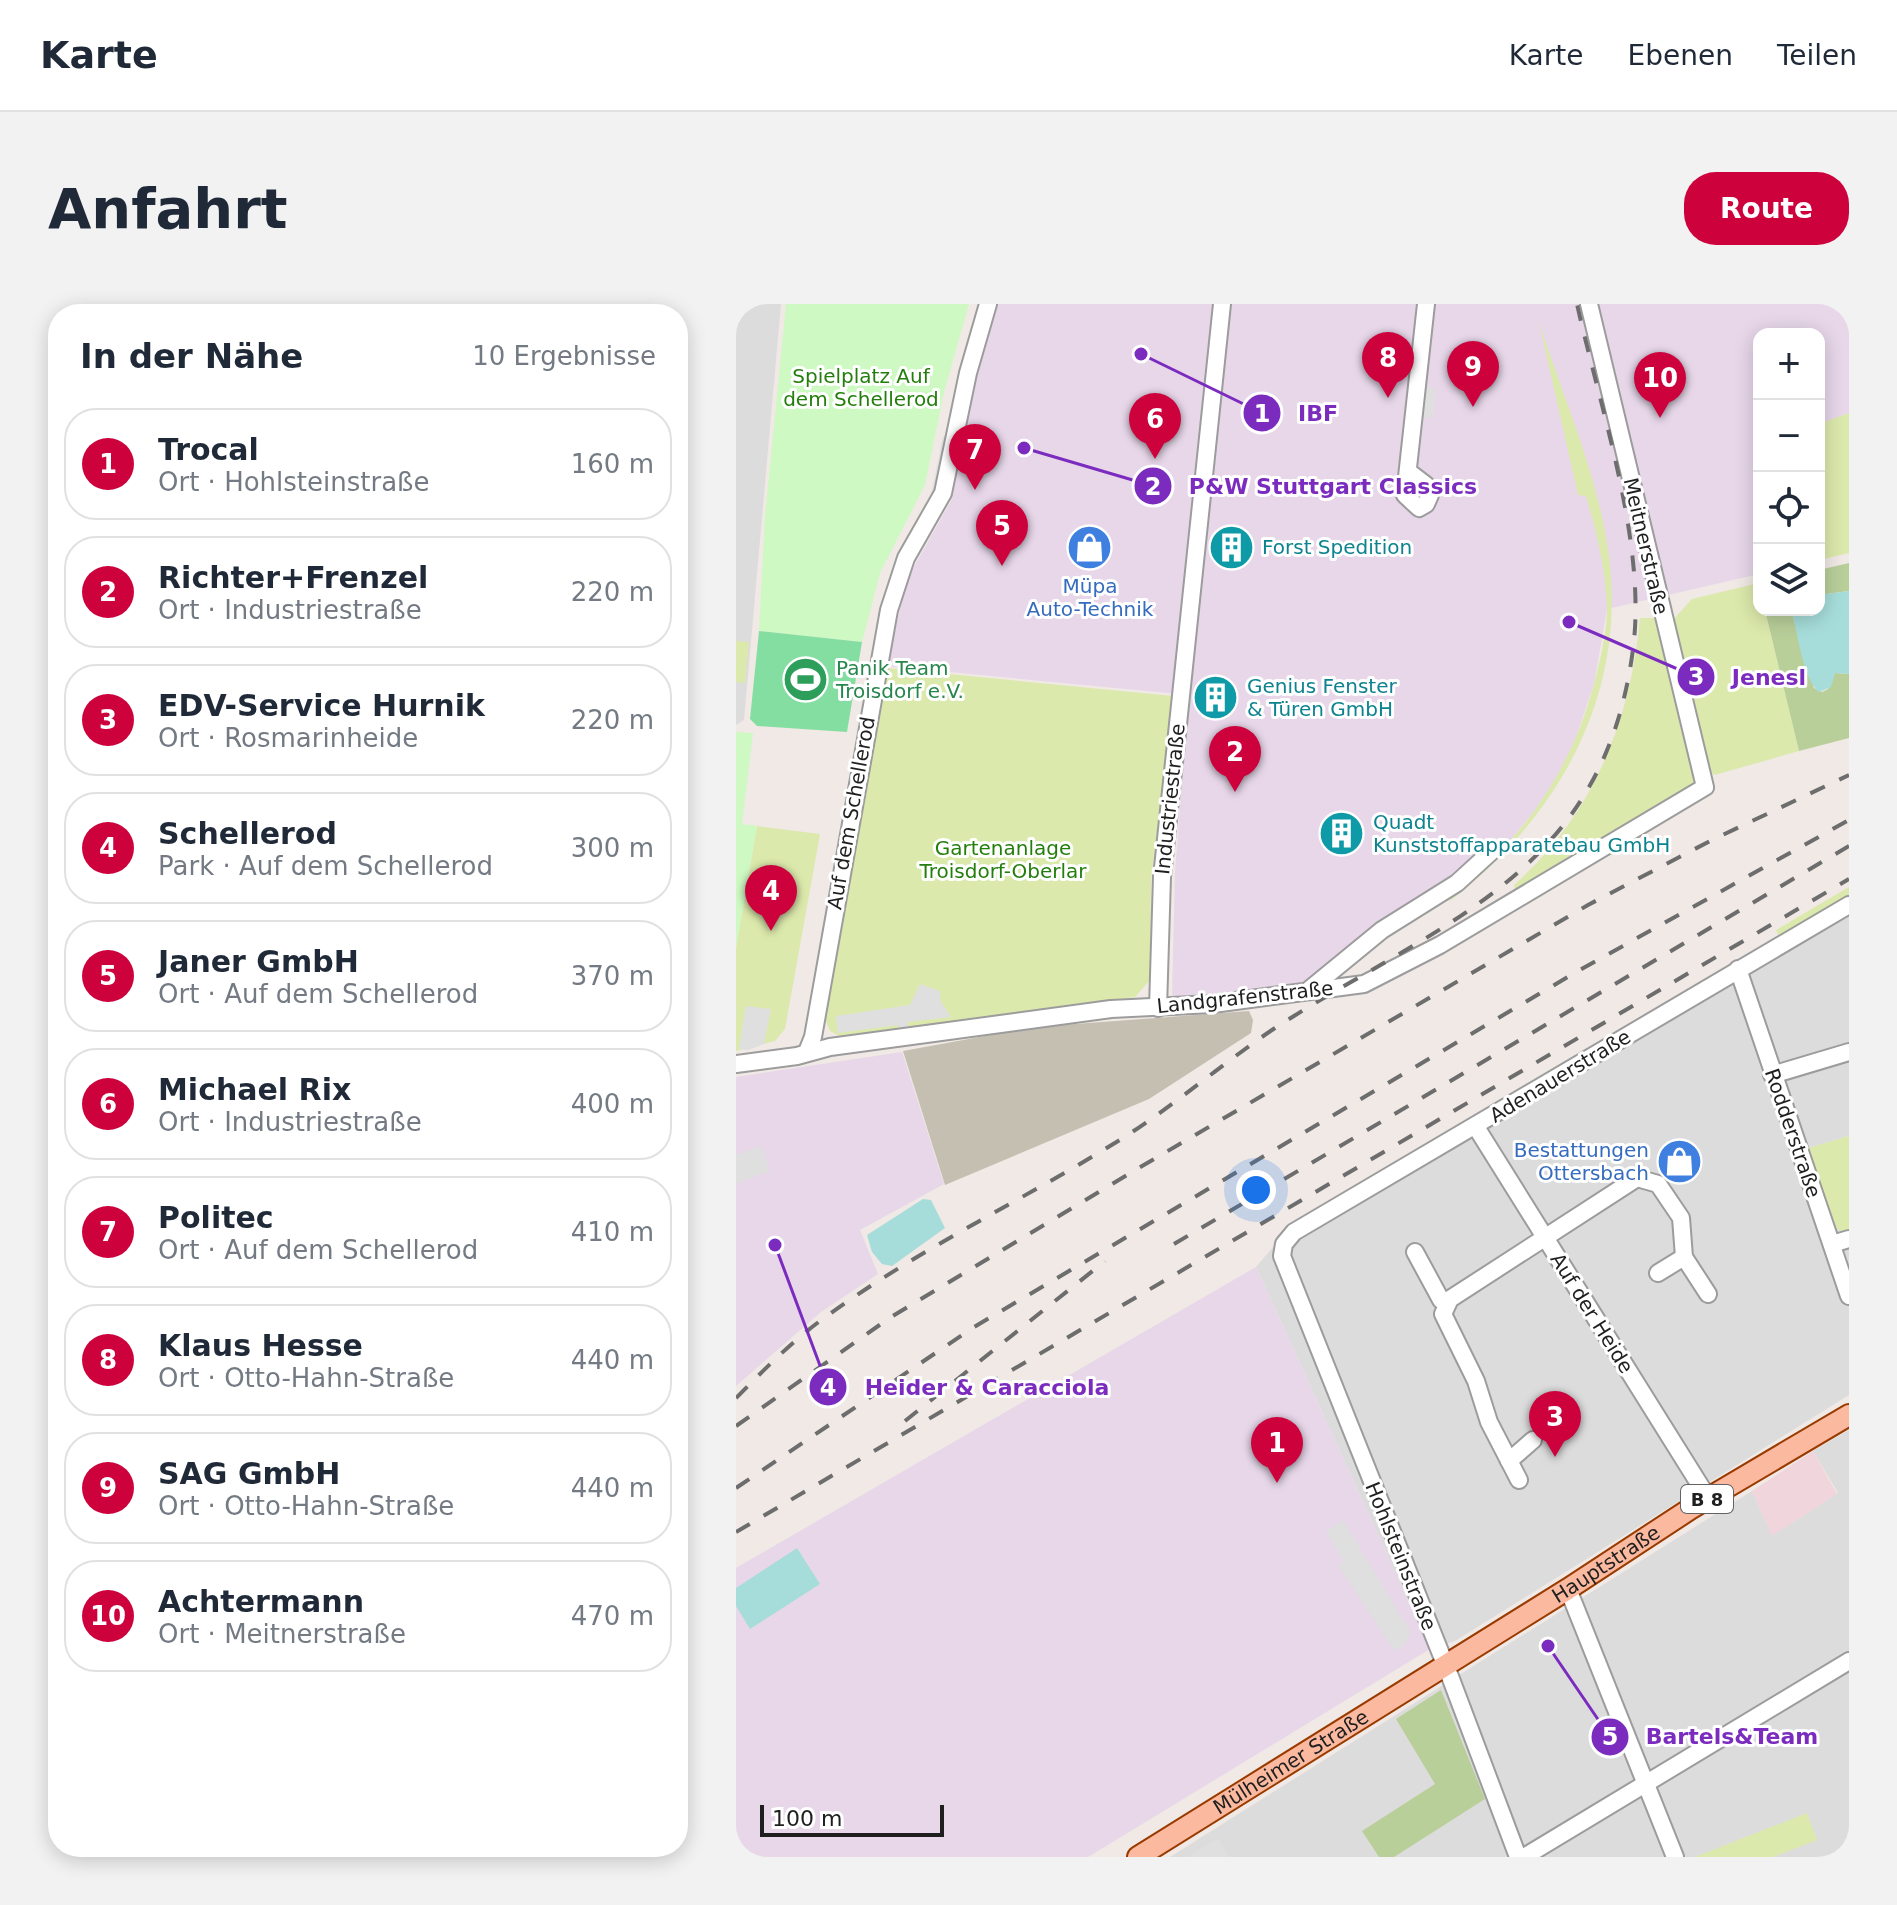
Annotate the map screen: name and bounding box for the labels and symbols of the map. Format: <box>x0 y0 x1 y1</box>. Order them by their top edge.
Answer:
pin: 8 <box>1362 332 1414 398</box>
pin: 9 <box>1447 341 1499 407</box>
pin: 10 <box>1634 352 1686 418</box>
park label: Spielplatz Auf dem Schellerod <box>783 364 939 411</box>
callout: IBF <box>1242 390 1354 436</box>
pin: 6 <box>1129 393 1181 459</box>
text: 1 <box>1254 400 1270 428</box>
text: IBF <box>1298 401 1338 426</box>
pin: 7 <box>949 424 1001 490</box>
callout: P&W Stuttgart Classics <box>1133 463 1493 509</box>
text: 2 <box>1145 473 1161 501</box>
text: P&W Stuttgart Classics <box>1189 474 1477 499</box>
street label: Meitnerstraße <box>1619 475 1673 617</box>
pin: 5 <box>976 500 1028 566</box>
shop icon: Müpa Auto-Technik <box>1066 523 1114 571</box>
building icon: Forst Spedition <box>1207 523 1255 571</box>
place label: Forst Spedition <box>1262 535 1412 559</box>
place label: Müpa Auto-Technik <box>1027 574 1154 621</box>
callout: Jenesl <box>1676 654 1822 700</box>
sports icon: Panik Team Troisdorf e.V. <box>781 656 829 704</box>
place label: Panik Team Troisdorf e.V. <box>835 656 964 703</box>
text: 3 <box>1688 663 1704 691</box>
text: Jenesl <box>1730 665 1806 690</box>
building icon: Genius Fenster & Türen GmbH <box>1192 674 1240 722</box>
place label: Genius Fenster & Türen GmbH <box>1247 674 1397 721</box>
street label: Auf dem Schellerod <box>822 715 880 911</box>
street label: Industriestraße <box>1150 722 1190 876</box>
pin: 2 <box>1209 726 1261 792</box>
building icon: Quadt Kunststoffapparatebau GmbH <box>1318 809 1366 857</box>
place label: Quadt Kunststoffapparatebau GmbH <box>1373 810 1670 857</box>
park label: Gartenanlage Troisdorf-Oberlar <box>918 836 1087 883</box>
pin: 4 <box>745 865 797 931</box>
street label: Landgrafenstraße <box>1155 976 1335 1018</box>
street label: Adenauerstraße <box>1485 1024 1635 1128</box>
street label: Rodderstraße <box>1760 1065 1826 1201</box>
shop icon: Bestattungen Ottersbach <box>1656 1137 1704 1185</box>
place label: Bestattungen Ottersbach <box>1514 1138 1649 1185</box>
your location <box>1236 1170 1276 1210</box>
street label: Auf der Heide <box>1545 1248 1639 1378</box>
callout: Heider & Caracciola <box>808 1364 1125 1410</box>
text: 4 <box>820 1374 836 1402</box>
text: Heider & Caracciola <box>865 1375 1109 1400</box>
pin: 3 <box>1529 1391 1581 1457</box>
pin: 1 <box>1251 1417 1303 1483</box>
street label: Hohlsteinstraße <box>1360 1478 1442 1634</box>
road number: B 8 <box>1681 1485 1733 1513</box>
street label: Hauptstraße <box>1547 1520 1664 1608</box>
street label: Mülheimer Straße <box>1209 1704 1373 1819</box>
callout: Bartels&Team <box>1590 1714 1835 1760</box>
text: 5 <box>1602 1723 1618 1751</box>
text: Bartels&Team <box>1646 1724 1818 1749</box>
scale bar <box>760 1801 944 1837</box>

